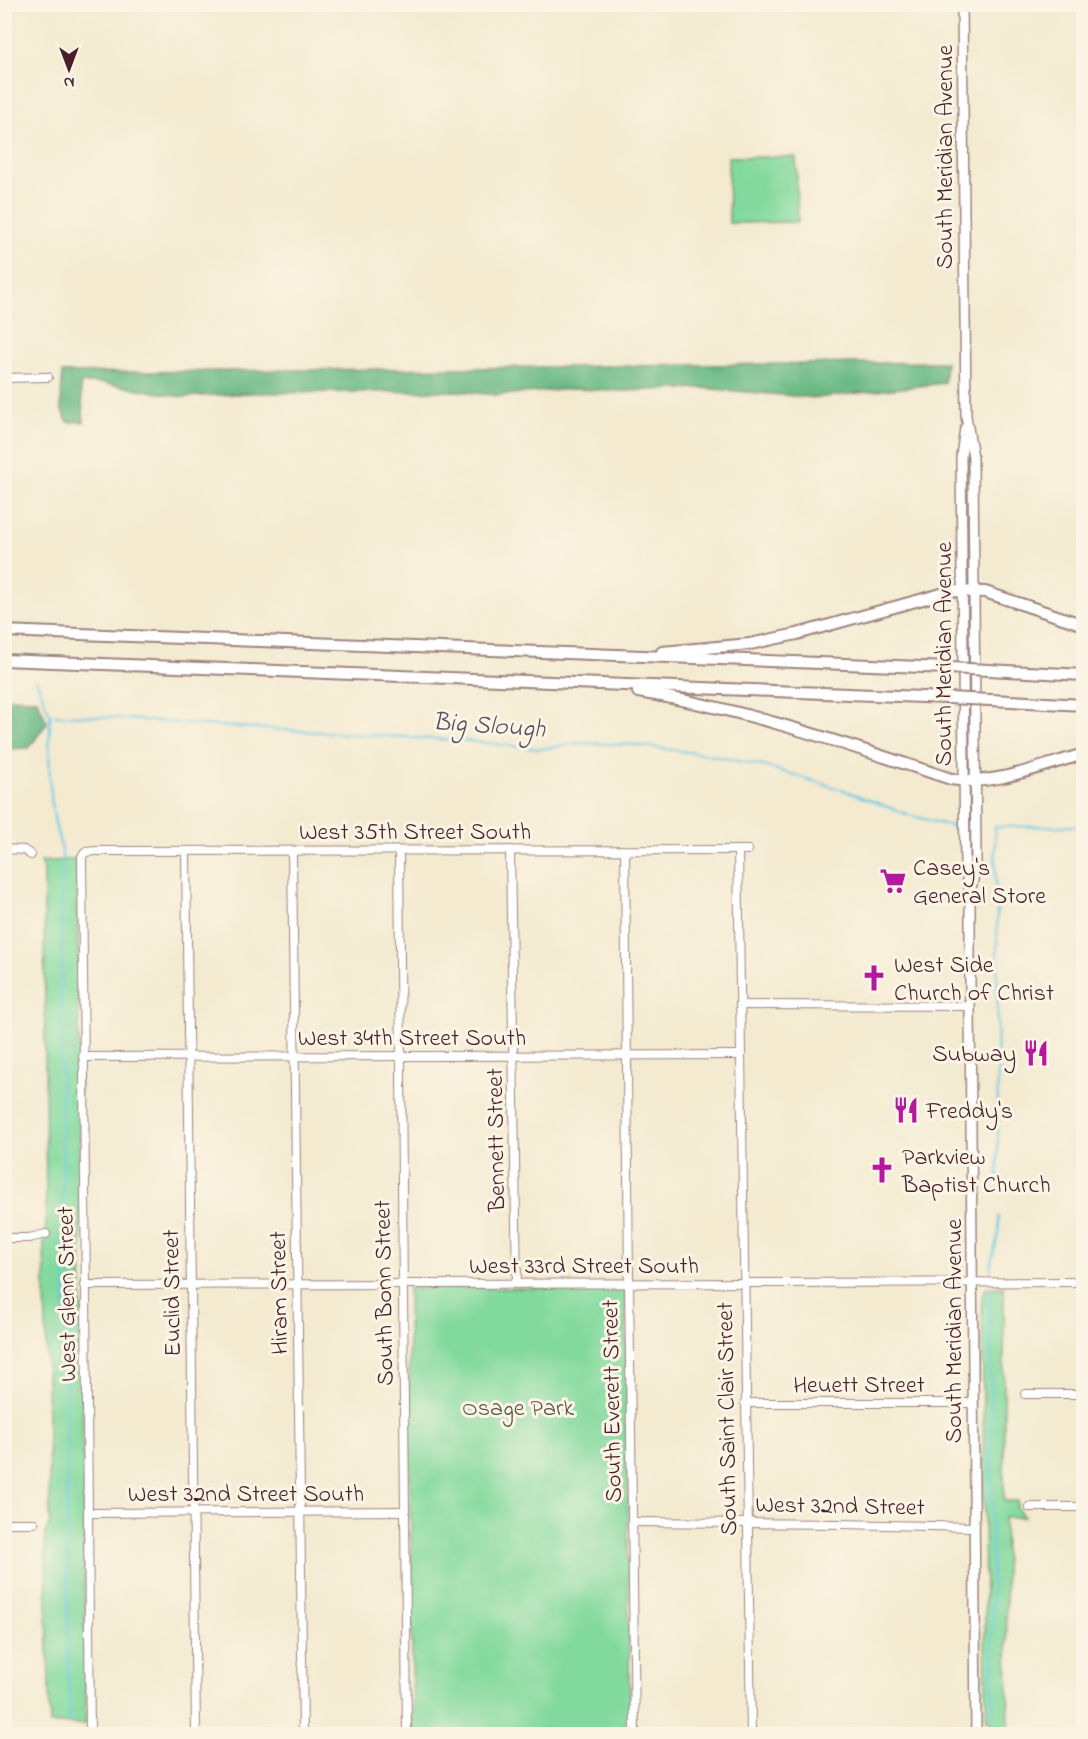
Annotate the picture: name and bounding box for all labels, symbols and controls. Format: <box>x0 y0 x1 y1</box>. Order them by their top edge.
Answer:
north arrow <box>39 39 99 99</box>
street label: South Meridian Avenue <box>929 45 964 269</box>
text: N <box>63 70 74 94</box>
street label: South Meridian Avenue <box>928 542 963 766</box>
water label: Big Slough <box>431 704 547 750</box>
street label: West 35th Street South <box>299 816 531 851</box>
place label: Casey's General Store <box>913 852 1046 915</box>
supermarket icon: Casey's General Store <box>878 866 908 896</box>
place label: West Side Church of Christ <box>894 949 1054 1012</box>
church icon: West Side Church of Christ <box>859 963 889 993</box>
street label: West 34th Street South <box>298 1022 526 1057</box>
place label: Subway <box>932 1038 1016 1074</box>
restaurant icon: Subway <box>1021 1038 1051 1068</box>
street label: Bennett Street <box>479 1068 516 1213</box>
restaurant icon: Freddy's <box>891 1095 921 1125</box>
place label: Freddy's <box>925 1095 1013 1131</box>
place label: Parkview Baptist Church <box>901 1141 1051 1204</box>
church icon: Parkview Baptist Church <box>867 1155 897 1185</box>
street label: South Bonn Street <box>366 1200 405 1386</box>
street label: West Glenn Street <box>49 1206 88 1382</box>
street label: South Meridian Avenue <box>938 1219 973 1443</box>
street label: Euclid Street <box>155 1229 192 1357</box>
street label: Hiram Street <box>262 1231 299 1355</box>
street label: West 33rd Street South <box>469 1250 699 1285</box>
street label: South Everett Street <box>594 1299 633 1503</box>
street label: South Saint Clair Street <box>709 1302 748 1536</box>
street label: Heuett Street <box>793 1369 925 1404</box>
park label: Osage Park <box>462 1392 574 1427</box>
street label: West 32nd Street South <box>128 1478 364 1513</box>
street label: West 32nd Street <box>755 1489 925 1526</box>

